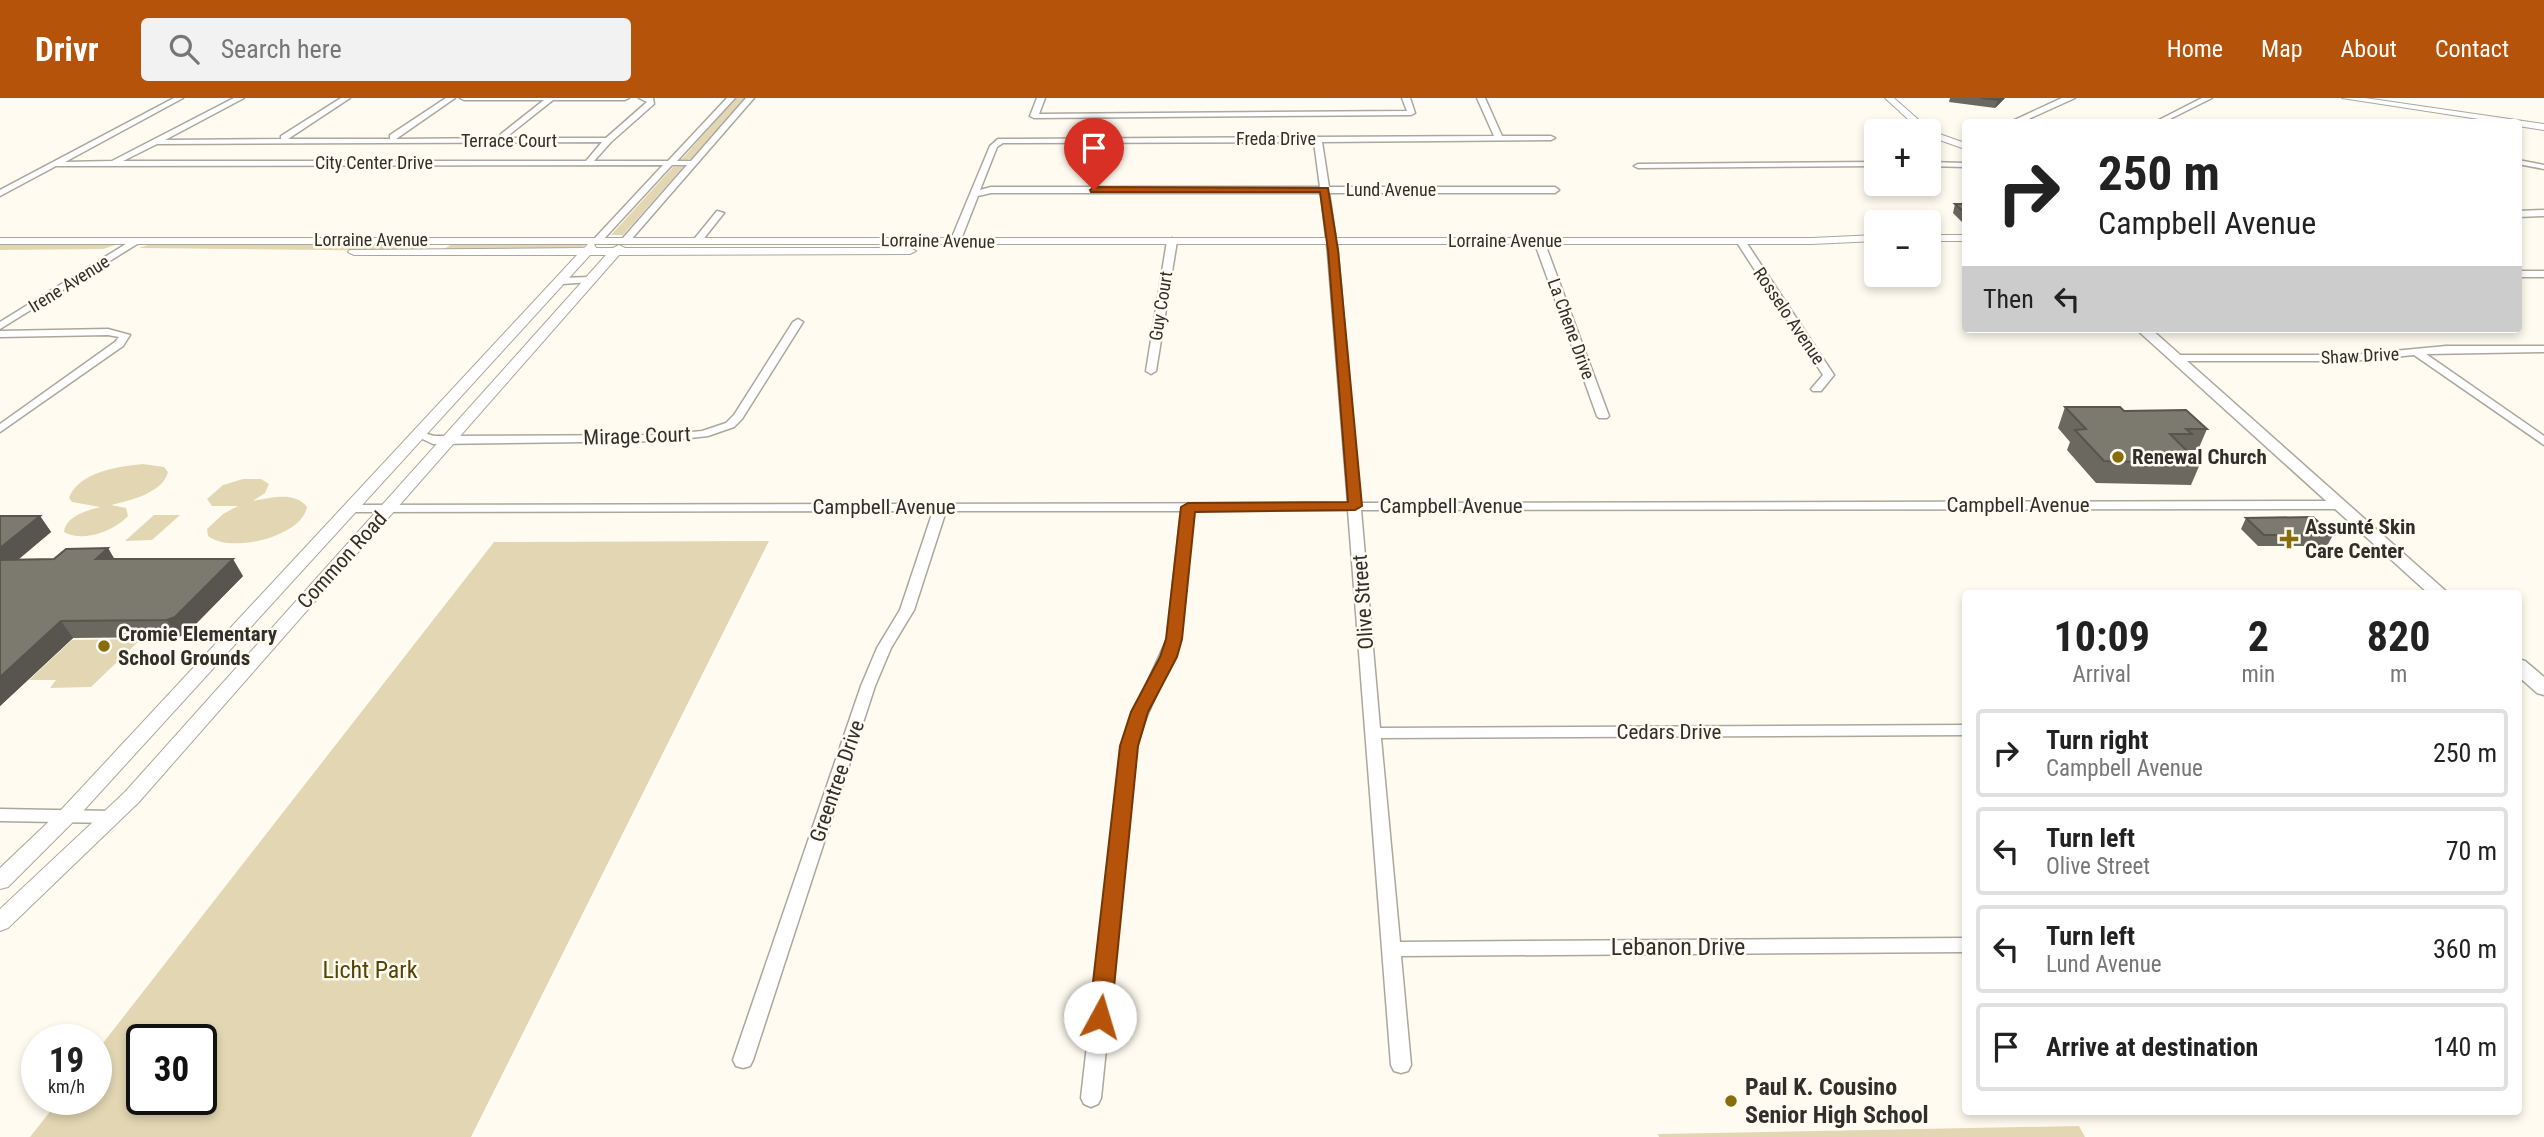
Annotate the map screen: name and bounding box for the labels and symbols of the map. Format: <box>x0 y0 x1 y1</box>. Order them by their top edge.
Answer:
pin <box>1064 118 1124 190</box>
street label: Freda Drive <box>1236 128 1316 149</box>
street label: Terrace Court <box>461 130 557 151</box>
street label: City Center Drive <box>315 152 433 173</box>
street label: Lund Avenue <box>1346 179 1436 200</box>
street label: Lorraine Avenue <box>314 229 428 250</box>
street label: Lorraine Avenue <box>881 229 995 252</box>
street label: Lorraine Avenue <box>1448 230 1562 251</box>
street label: Irene Avenue <box>24 250 113 317</box>
street label: Rosselo Avenue <box>1749 263 1830 368</box>
street label: Guy Court <box>1145 270 1176 342</box>
street label: La Chene Drive <box>1544 276 1599 382</box>
street label: Shaw Drive <box>2320 343 2400 368</box>
street label: Mirage Court <box>583 422 691 450</box>
place label: Renewal Church <box>2132 445 2267 469</box>
marker: Renewal Church <box>2110 449 2126 465</box>
street label: Campbell Avenue <box>1946 493 2090 517</box>
street label: Campbell Avenue <box>1379 494 1523 518</box>
street label: Campbell Avenue <box>812 495 956 519</box>
street label: Common Road <box>292 507 392 613</box>
place label: Assunté Skin Care Center <box>2305 515 2416 563</box>
marker: Assunté Skin Care Center <box>2279 529 2299 549</box>
street label: Olive Street <box>1348 554 1378 650</box>
place label: Cromie Elementary School Grounds <box>118 622 278 670</box>
marker: Cromie Elementary School Grounds <box>96 638 112 654</box>
street label: Greentree Drive <box>805 717 869 845</box>
street label: Cedars Drive <box>1617 720 1722 744</box>
street label: Lebanon Drive <box>1611 933 1745 961</box>
park label: Licht Park <box>322 956 418 984</box>
position arrow <box>1063 980 1137 1054</box>
speed limit sign: 30 <box>126 1024 217 1115</box>
place label: Paul K. Cousino Senior High School <box>1745 1073 1929 1129</box>
marker: Paul K. Cousino Senior High School <box>1723 1093 1739 1109</box>

